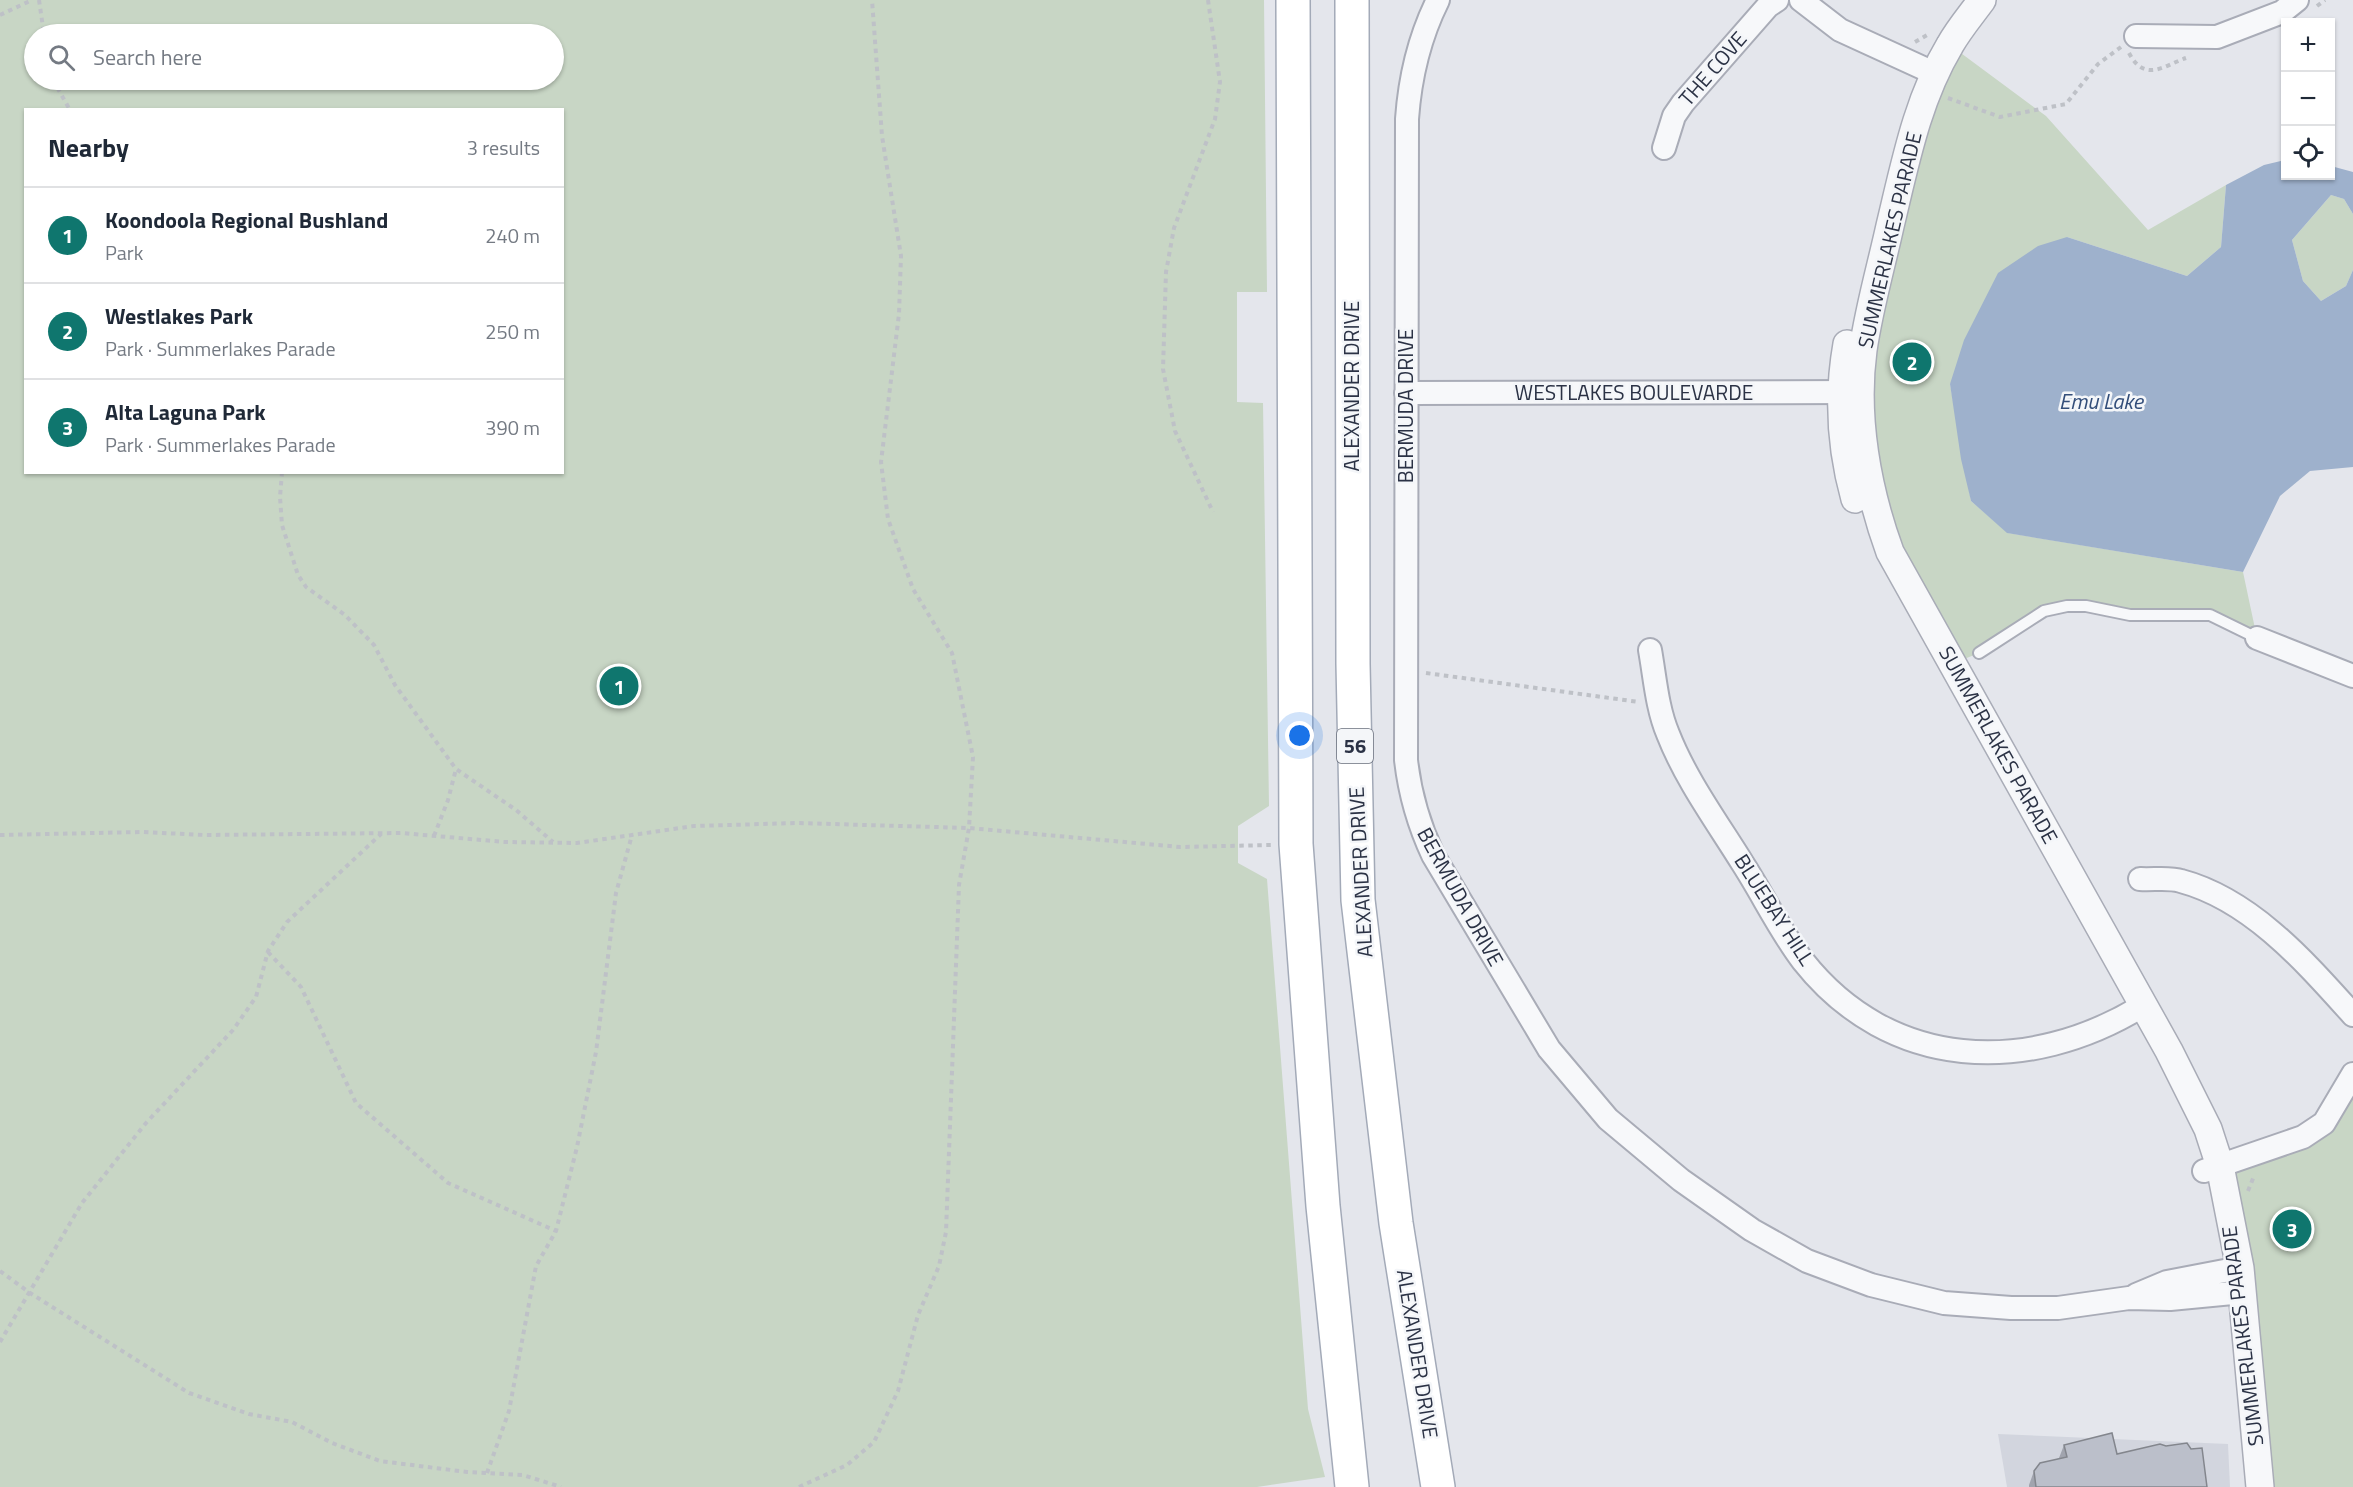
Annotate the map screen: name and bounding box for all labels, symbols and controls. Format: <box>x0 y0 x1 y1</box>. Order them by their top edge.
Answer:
map controls <box>2281 18 2335 180</box>
button: + <box>2281 18 2335 72</box>
search box <box>24 24 564 90</box>
street label: THE COVE <box>1671 24 1754 113</box>
text: Search here <box>93 40 202 74</box>
icon: search <box>45 41 78 74</box>
button: − <box>2281 72 2335 126</box>
button: locate <box>2281 126 2335 180</box>
text: Nearby <box>48 128 129 167</box>
street label: SUMMERLAKES PARADE <box>1849 128 1930 351</box>
text: 3 results <box>467 132 540 163</box>
text: Koondoola Regional Bushland <box>105 203 388 237</box>
text: 1 <box>62 220 73 251</box>
text: 240 m <box>485 220 540 251</box>
text: Park <box>105 237 143 268</box>
text: Westlakes Park <box>105 299 253 333</box>
street label: ALEXANDER DRIVE <box>1335 301 1367 471</box>
text: 2 <box>62 316 73 347</box>
text: 250 m <box>485 316 540 347</box>
street label: BERMUDA DRIVE <box>1389 329 1421 483</box>
text: Park · Summerlakes Parade <box>105 333 336 364</box>
pin: 2 <box>1892 340 1932 385</box>
street label: WESTLAKES BOULEVARDE <box>1515 376 1753 408</box>
water label: Emu Lake <box>2059 384 2145 418</box>
text: Alta Laguna Park <box>105 395 266 429</box>
text: 3 <box>62 412 73 443</box>
text: 390 m <box>485 412 540 443</box>
text: Park · Summerlakes Parade <box>105 429 336 460</box>
street label: SUMMERLAKES PARADE <box>1931 640 2067 849</box>
pin: 1 <box>600 664 638 708</box>
your location <box>1285 721 1314 750</box>
road number: 56 <box>1337 729 1373 763</box>
street label: ALEXANDER DRIVE <box>1340 786 1380 958</box>
street label: BERMUDA DRIVE <box>1409 821 1512 972</box>
street label: BLUEBAY HILL <box>1727 847 1823 972</box>
pin: 3 <box>2272 1206 2312 1252</box>
street label: SUMMERLAKES PARADE <box>2213 1224 2271 1448</box>
street label: ALEXANDER DRIVE <box>1389 1267 1447 1441</box>

